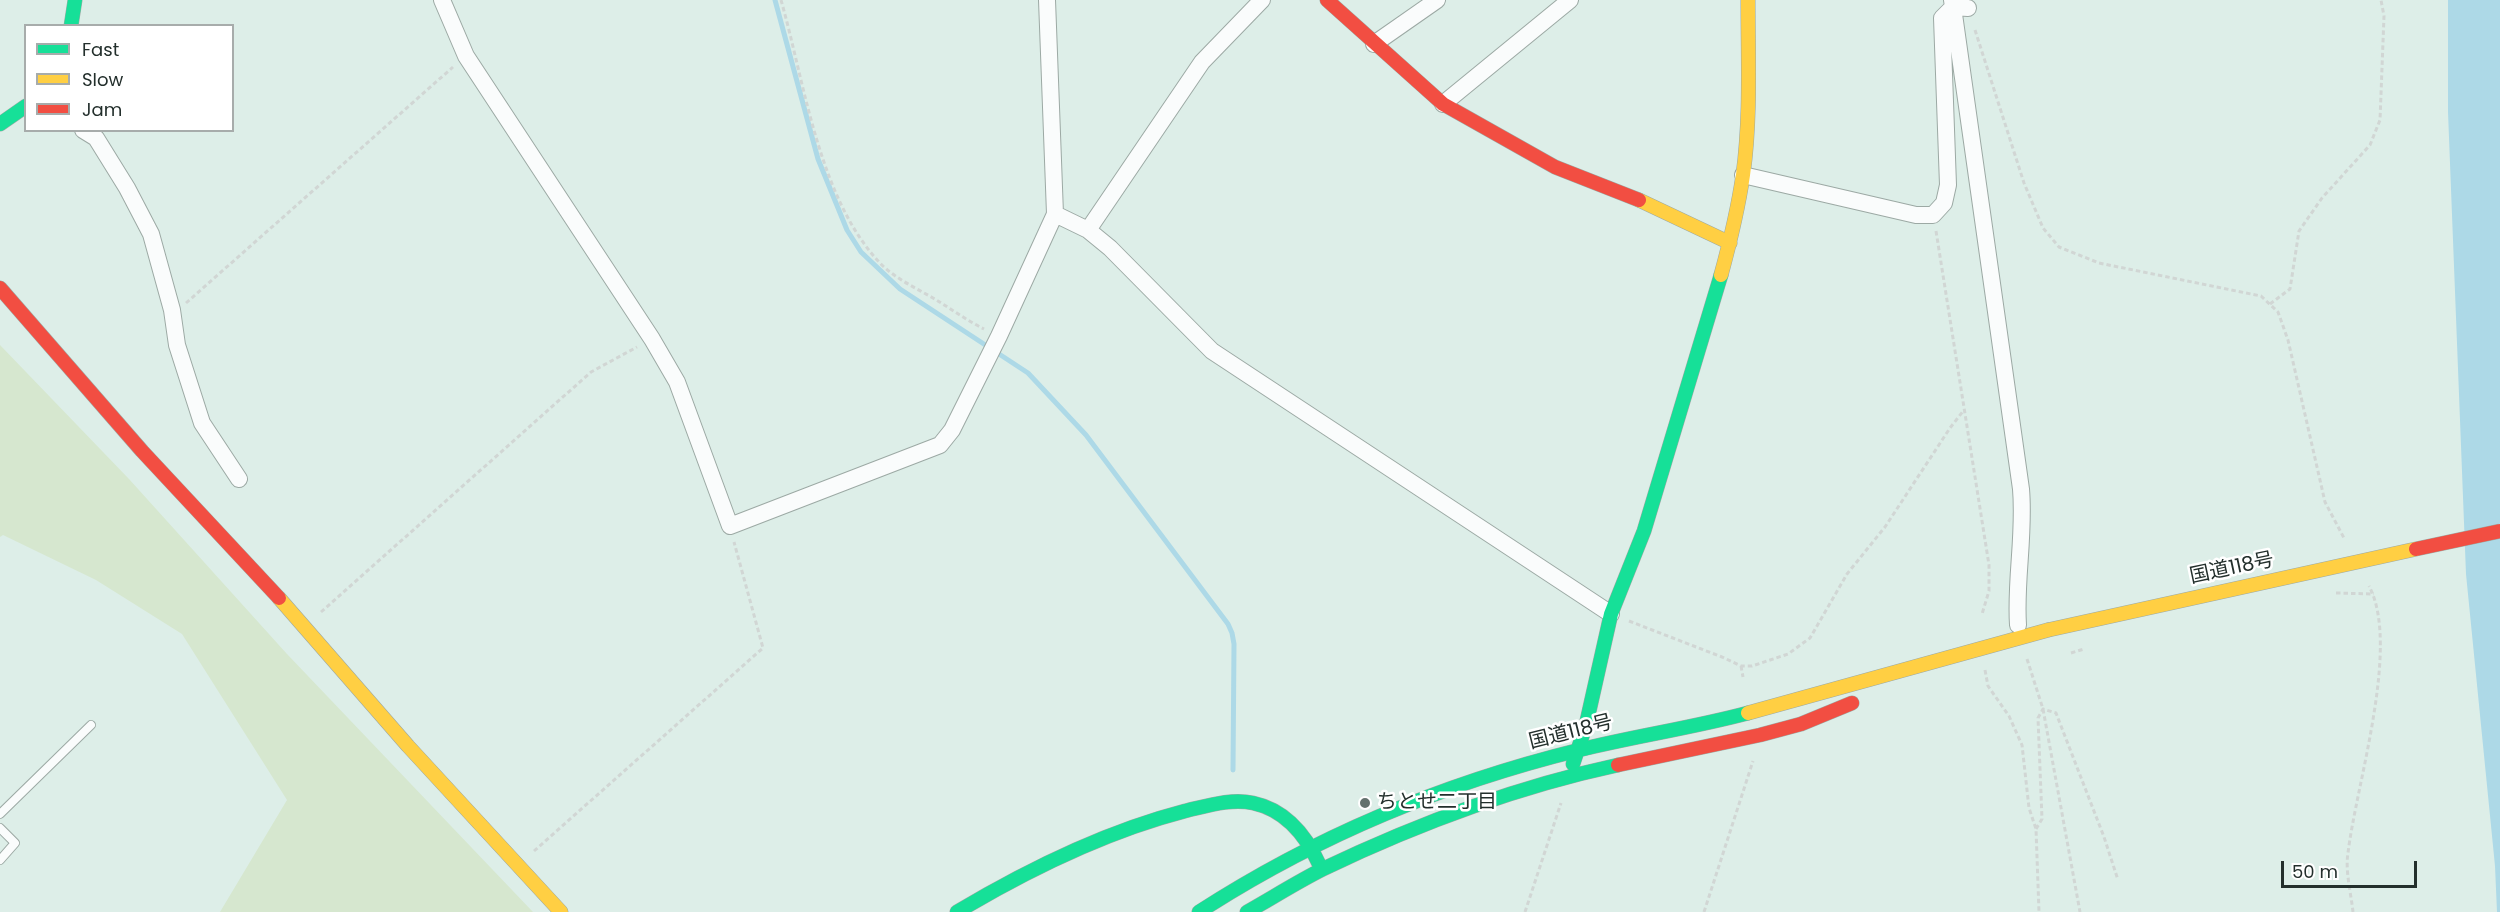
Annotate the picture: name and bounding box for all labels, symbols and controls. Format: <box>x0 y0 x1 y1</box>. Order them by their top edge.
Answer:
legend <box>24 24 234 132</box>
text: Fast <box>82 37 119 62</box>
text: Slow <box>82 67 123 92</box>
text: Jam <box>82 97 122 122</box>
street label: 国道118号 <box>2188 548 2276 590</box>
street label: 国道118号 <box>1527 711 1615 755</box>
place label: ちとせ二丁目 <box>1377 791 1497 815</box>
marker: ちとせ二丁目 <box>1358 796 1372 810</box>
scale bar <box>2284 849 2420 887</box>
text: 50 m <box>2292 859 2338 884</box>

